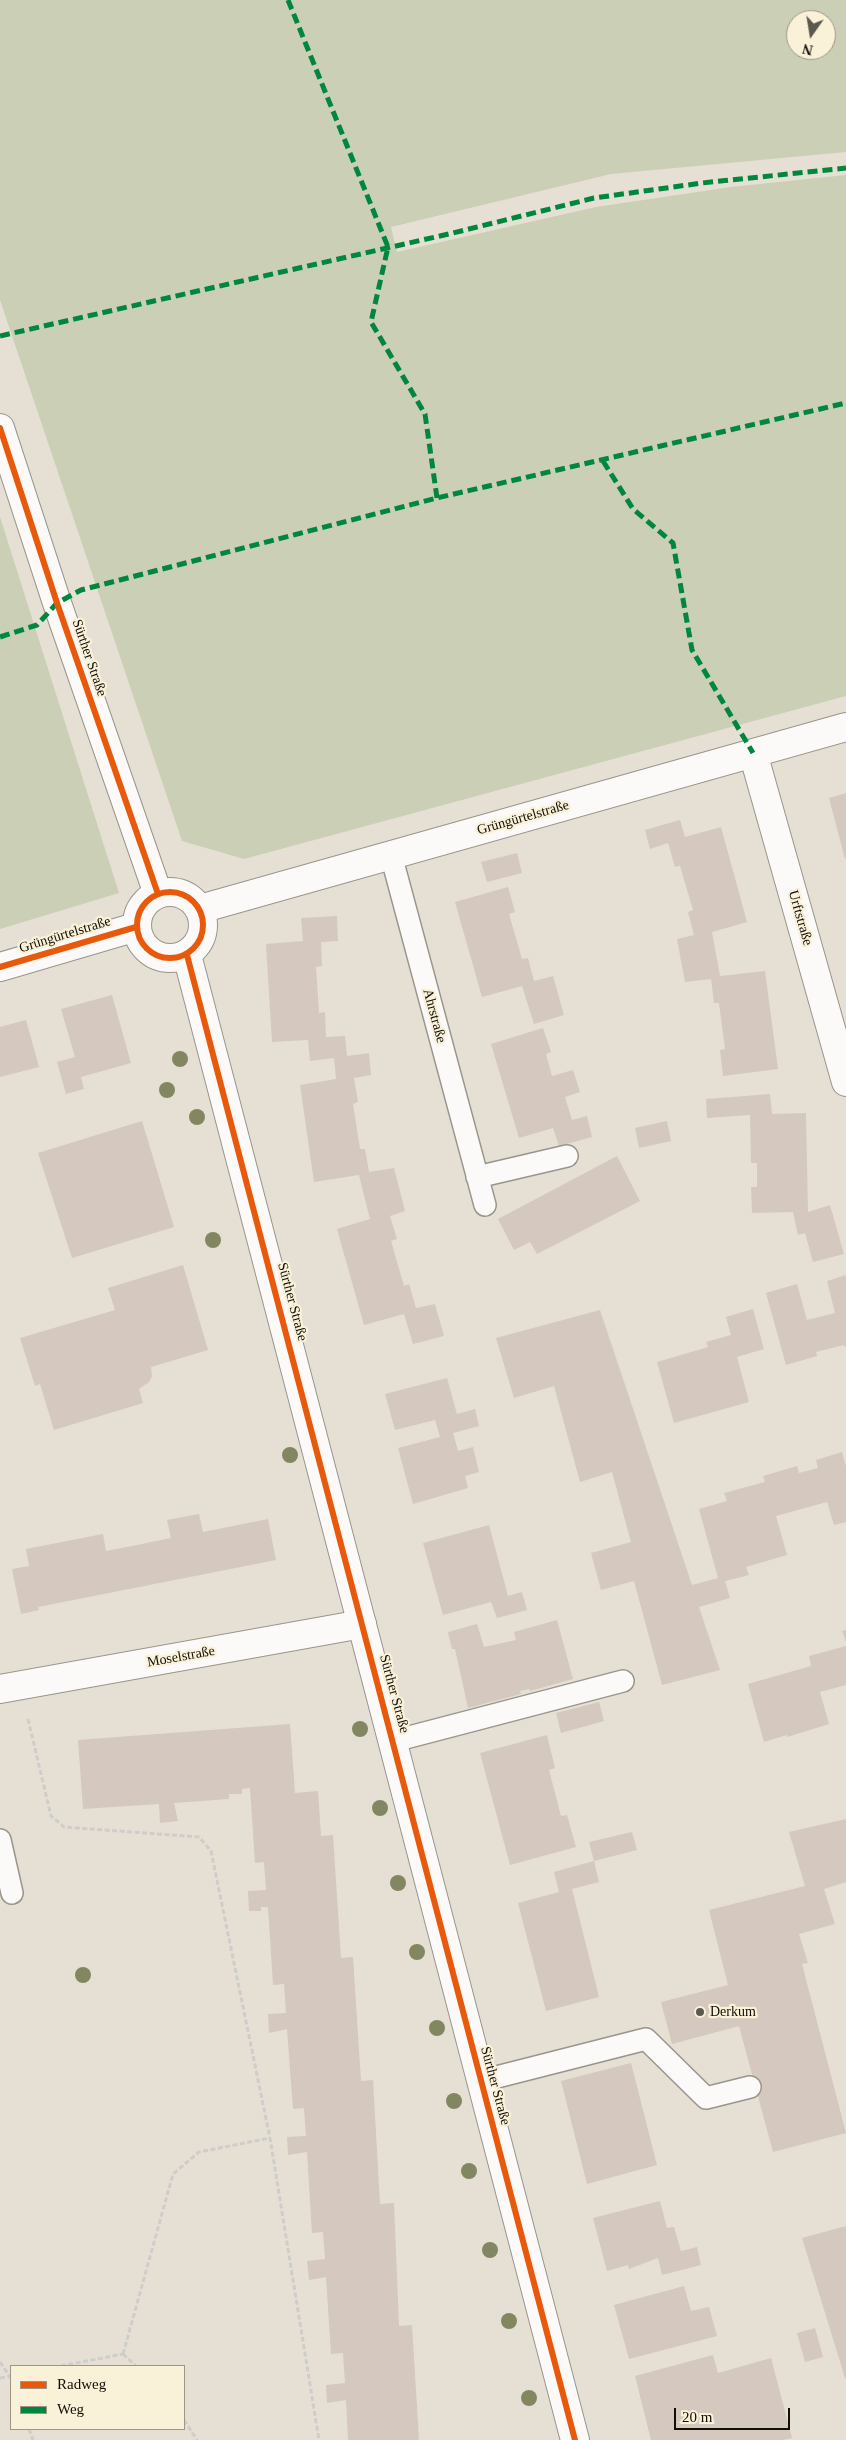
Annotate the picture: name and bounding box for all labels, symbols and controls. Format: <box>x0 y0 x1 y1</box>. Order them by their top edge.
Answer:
north arrow <box>786 10 836 60</box>
text: N <box>801 41 814 58</box>
street label: Sürther Straße <box>68 617 110 699</box>
street label: Grüngürtelstraße <box>475 797 571 839</box>
street label: Urftstraße <box>784 888 816 948</box>
street label: Grüngürtelstraße <box>17 913 113 957</box>
street label: Ahrstraße <box>419 987 449 1045</box>
street label: Sürther Straße <box>273 1261 311 1343</box>
street label: Moselstraße <box>146 1643 216 1671</box>
street label: Sürther Straße <box>375 1653 413 1735</box>
place label: Derkum <box>710 2004 756 2020</box>
marker: Derkum <box>694 2006 706 2018</box>
street label: Sürther Straße <box>476 2045 514 2127</box>
legend <box>10 2365 185 2430</box>
text: Radweg <box>57 2376 106 2392</box>
scale bar <box>676 2398 792 2430</box>
text: Weg <box>57 2401 84 2417</box>
text: 20 m <box>682 2409 712 2425</box>

